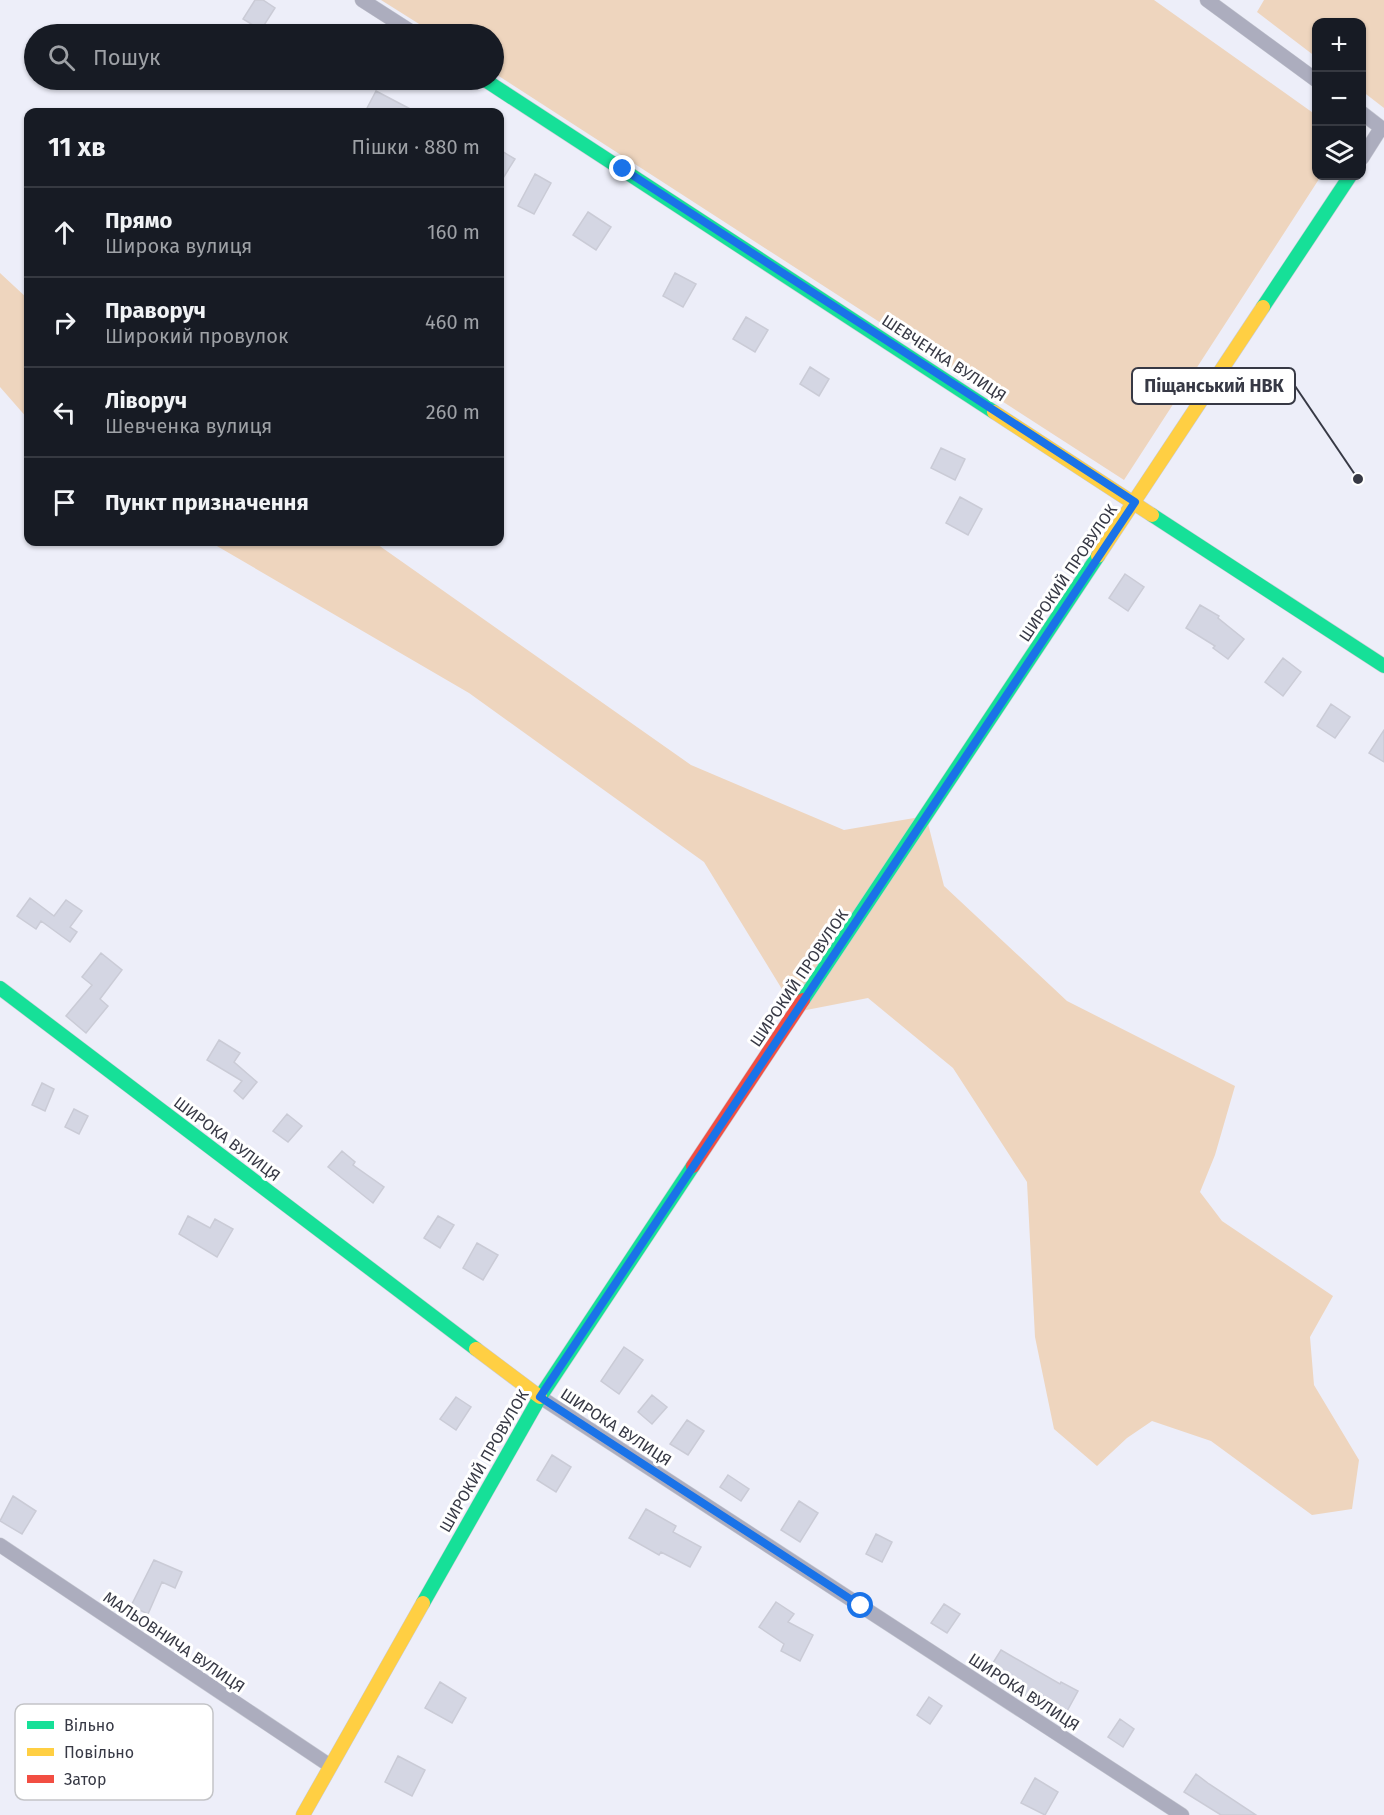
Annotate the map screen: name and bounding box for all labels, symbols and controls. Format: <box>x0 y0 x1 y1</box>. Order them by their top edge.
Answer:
map controls <box>1312 18 1366 180</box>
button: + <box>1312 18 1366 72</box>
search box <box>24 24 504 90</box>
icon: search <box>45 41 78 74</box>
text: Пошук <box>93 44 160 71</box>
button: − <box>1312 72 1366 126</box>
button: layers <box>1312 126 1366 180</box>
text: 11 хв <box>48 132 106 163</box>
text: Пішки · 880 m <box>352 135 480 159</box>
route end <box>609 155 635 181</box>
text: Прямо <box>105 207 172 234</box>
icon: ahead <box>48 216 81 249</box>
text: 160 m <box>427 220 480 244</box>
text: Широка вулиця <box>105 234 252 258</box>
text: Праворуч <box>105 297 206 324</box>
icon: right <box>48 306 81 339</box>
text: 460 m <box>425 310 480 334</box>
street label: ШЕВЧЕНКА ВУЛИЦЯ <box>878 311 1010 405</box>
text: Широкий провулок <box>105 324 288 348</box>
callout: Піщанський НВК <box>1132 368 1295 404</box>
text: Піщанський НВК <box>1144 375 1285 397</box>
text: Ліворуч <box>105 387 187 414</box>
icon: left <box>48 396 81 429</box>
text: 260 m <box>426 400 480 424</box>
text: Шевченка вулиця <box>105 414 272 438</box>
icon: arrive <box>48 486 81 519</box>
text: Пункт призначення <box>105 489 309 516</box>
street label: ШИРОКИЙ ПРОВУЛОК <box>1015 500 1121 645</box>
street label: ШИРОКИЙ ПРОВУЛОК <box>746 905 852 1050</box>
street label: ШИРОКА ВУЛИЦЯ <box>170 1093 284 1185</box>
street label: ШИРОКА ВУЛИЦЯ <box>557 1384 675 1470</box>
street label: ШИРОКИЙ ПРОВУЛОК <box>435 1386 533 1536</box>
street label: МАЛЬОВНИЧА ВУЛИЦЯ <box>100 1588 248 1696</box>
route start <box>847 1592 873 1618</box>
street label: ШИРОКА ВУЛИЦЯ <box>965 1649 1083 1735</box>
legend <box>15 1704 213 1800</box>
text: Вільно <box>64 1716 115 1735</box>
text: Повільно <box>64 1743 134 1762</box>
text: Затор <box>64 1770 106 1789</box>

